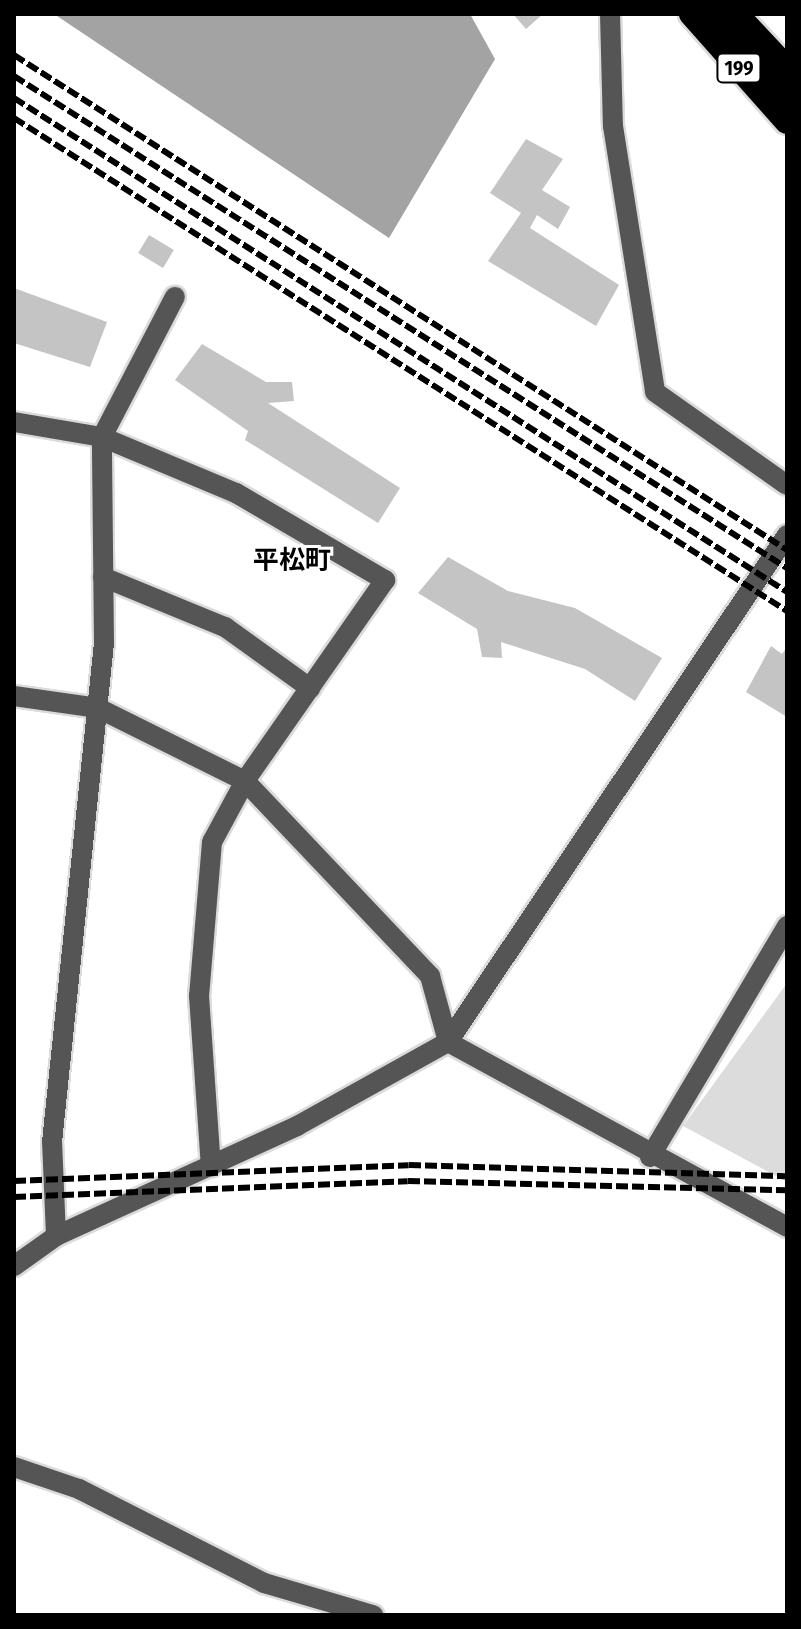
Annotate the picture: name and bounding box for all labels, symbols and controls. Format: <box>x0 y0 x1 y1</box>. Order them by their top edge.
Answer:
road number: 199 <box>715 52 763 84</box>
district label: 平松町 <box>253 545 331 577</box>

